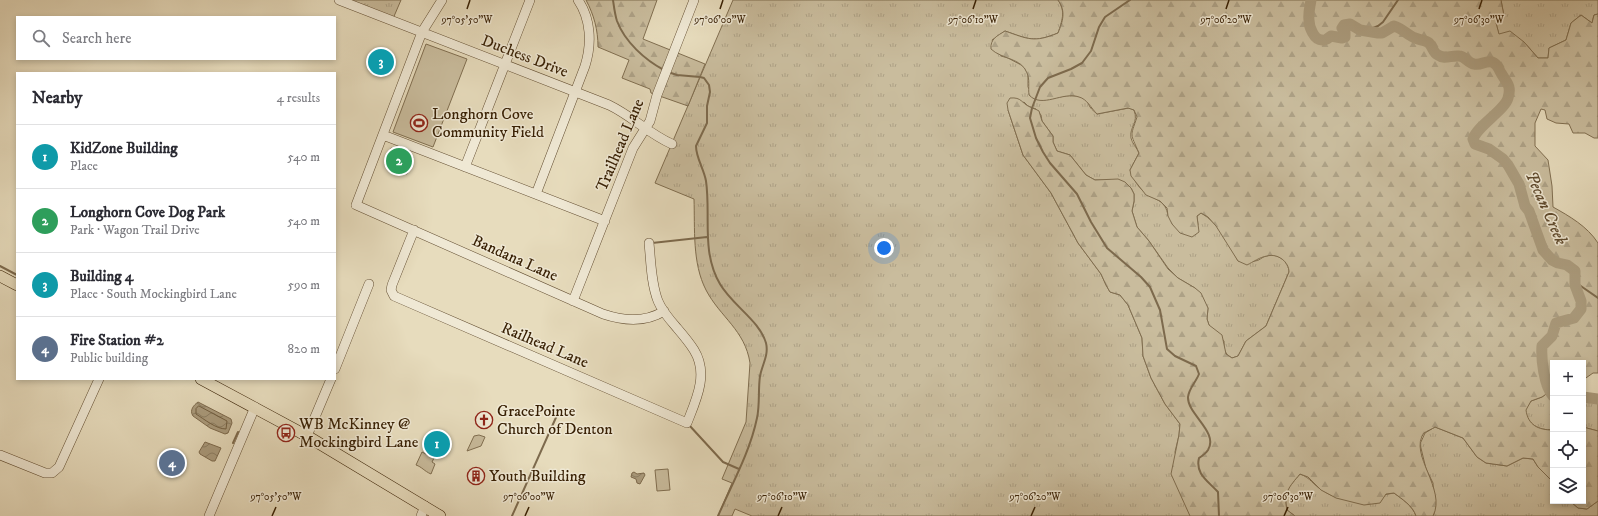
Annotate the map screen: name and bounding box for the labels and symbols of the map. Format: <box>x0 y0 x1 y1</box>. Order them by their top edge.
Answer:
text: 97°05'50"W <box>441 14 493 26</box>
text: 97°06'00"W <box>693 14 747 26</box>
text: 97°06'10"W <box>947 14 999 26</box>
text: 97°06'20"W <box>1199 14 1252 26</box>
text: 97°06'30"W <box>1453 14 1505 26</box>
street label: Duchess Drive <box>479 30 572 82</box>
pin: 3 <box>368 47 394 77</box>
street label: Trailhead Lane <box>592 95 649 194</box>
place label: Longhorn Cove Community Field <box>432 104 544 142</box>
sports icon: Longhorn Cove Community Field <box>409 113 429 133</box>
pin: 2 <box>386 146 412 176</box>
water label: Pecan Creek <box>1520 167 1572 249</box>
street label: Bandana Lane <box>469 230 561 286</box>
your location <box>874 238 894 258</box>
street label: Railhead Lane <box>498 318 592 372</box>
place label: GracePointe Church of Denton <box>497 401 613 439</box>
church icon: GracePointe Church of Denton <box>474 410 494 430</box>
place label: WB McKinney @ Mockingbird Lane <box>298 414 419 452</box>
bus stop icon: WB McKinney @ Mockingbird Lane <box>276 423 296 443</box>
pin: 1 <box>424 429 450 459</box>
pin: 4 <box>159 448 185 478</box>
building icon: Youth Building <box>466 466 486 486</box>
place label: Youth Building <box>489 466 586 486</box>
text: 97°05'50"W <box>250 491 302 503</box>
text: 97°06'00"W <box>502 491 556 503</box>
text: 97°06'10"W <box>756 491 808 503</box>
text: 97°06'20"W <box>1008 491 1061 503</box>
text: 97°06'30"W <box>1262 491 1314 503</box>

